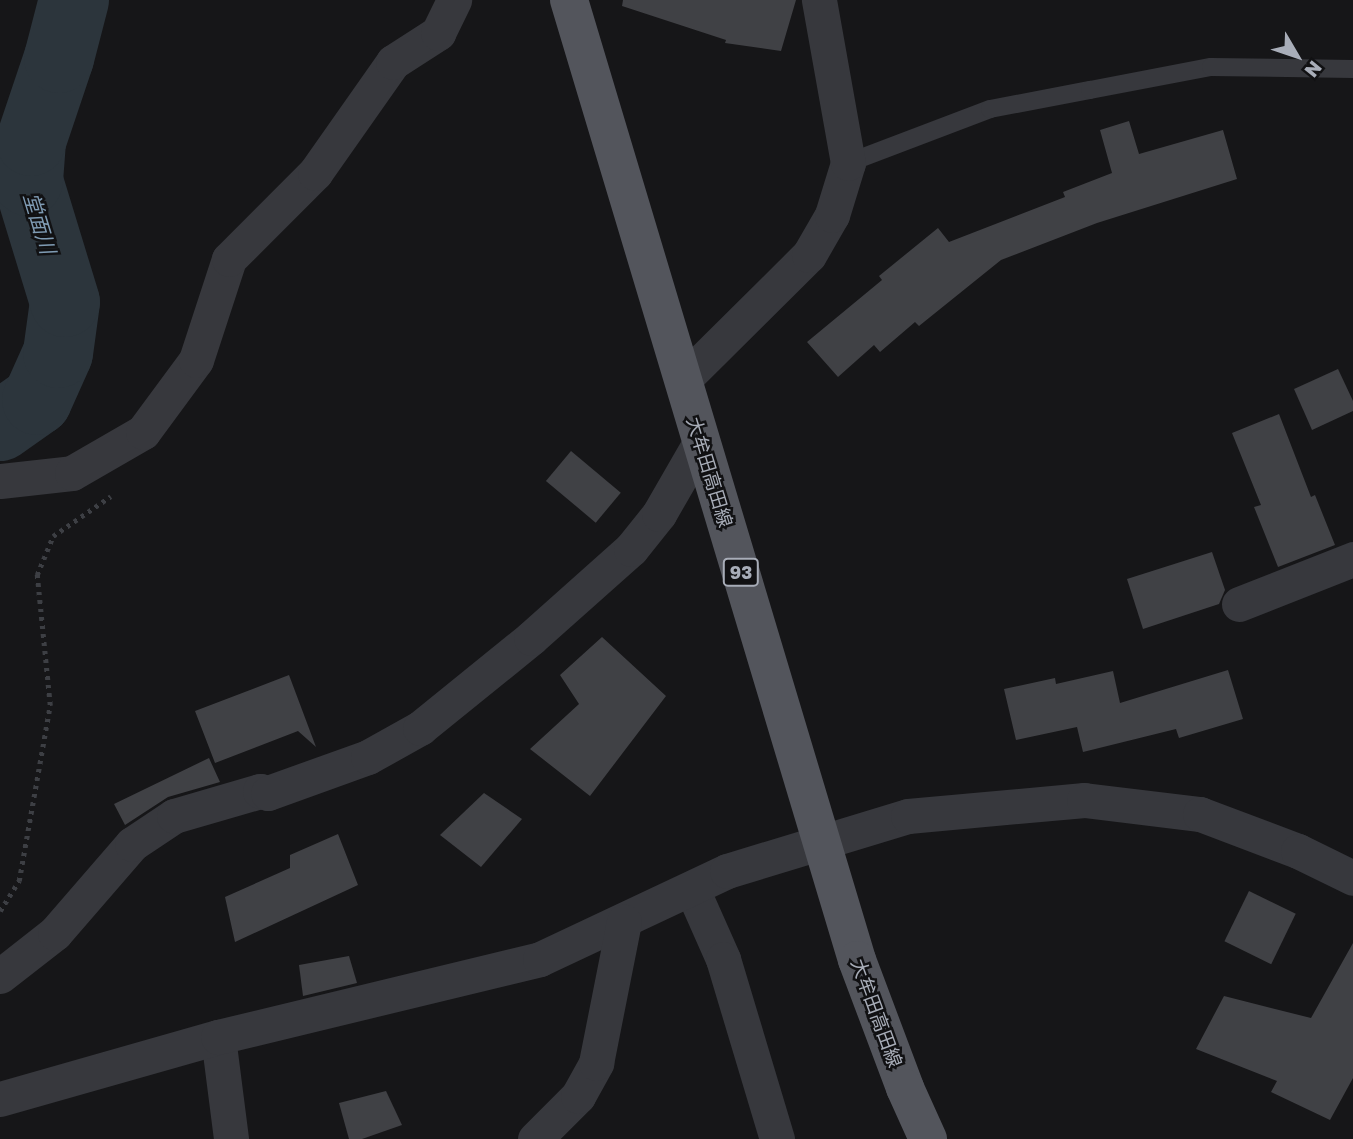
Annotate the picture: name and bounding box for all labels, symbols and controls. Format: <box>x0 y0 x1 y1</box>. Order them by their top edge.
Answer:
north arrow <box>1262 21 1332 91</box>
text: N <box>1300 57 1327 82</box>
water label: 堂面川 <box>19 189 61 257</box>
street label: 大牟田高田線 <box>682 414 738 530</box>
road number: 93 <box>722 558 760 586</box>
street label: 大牟田高田線 <box>847 956 907 1070</box>

